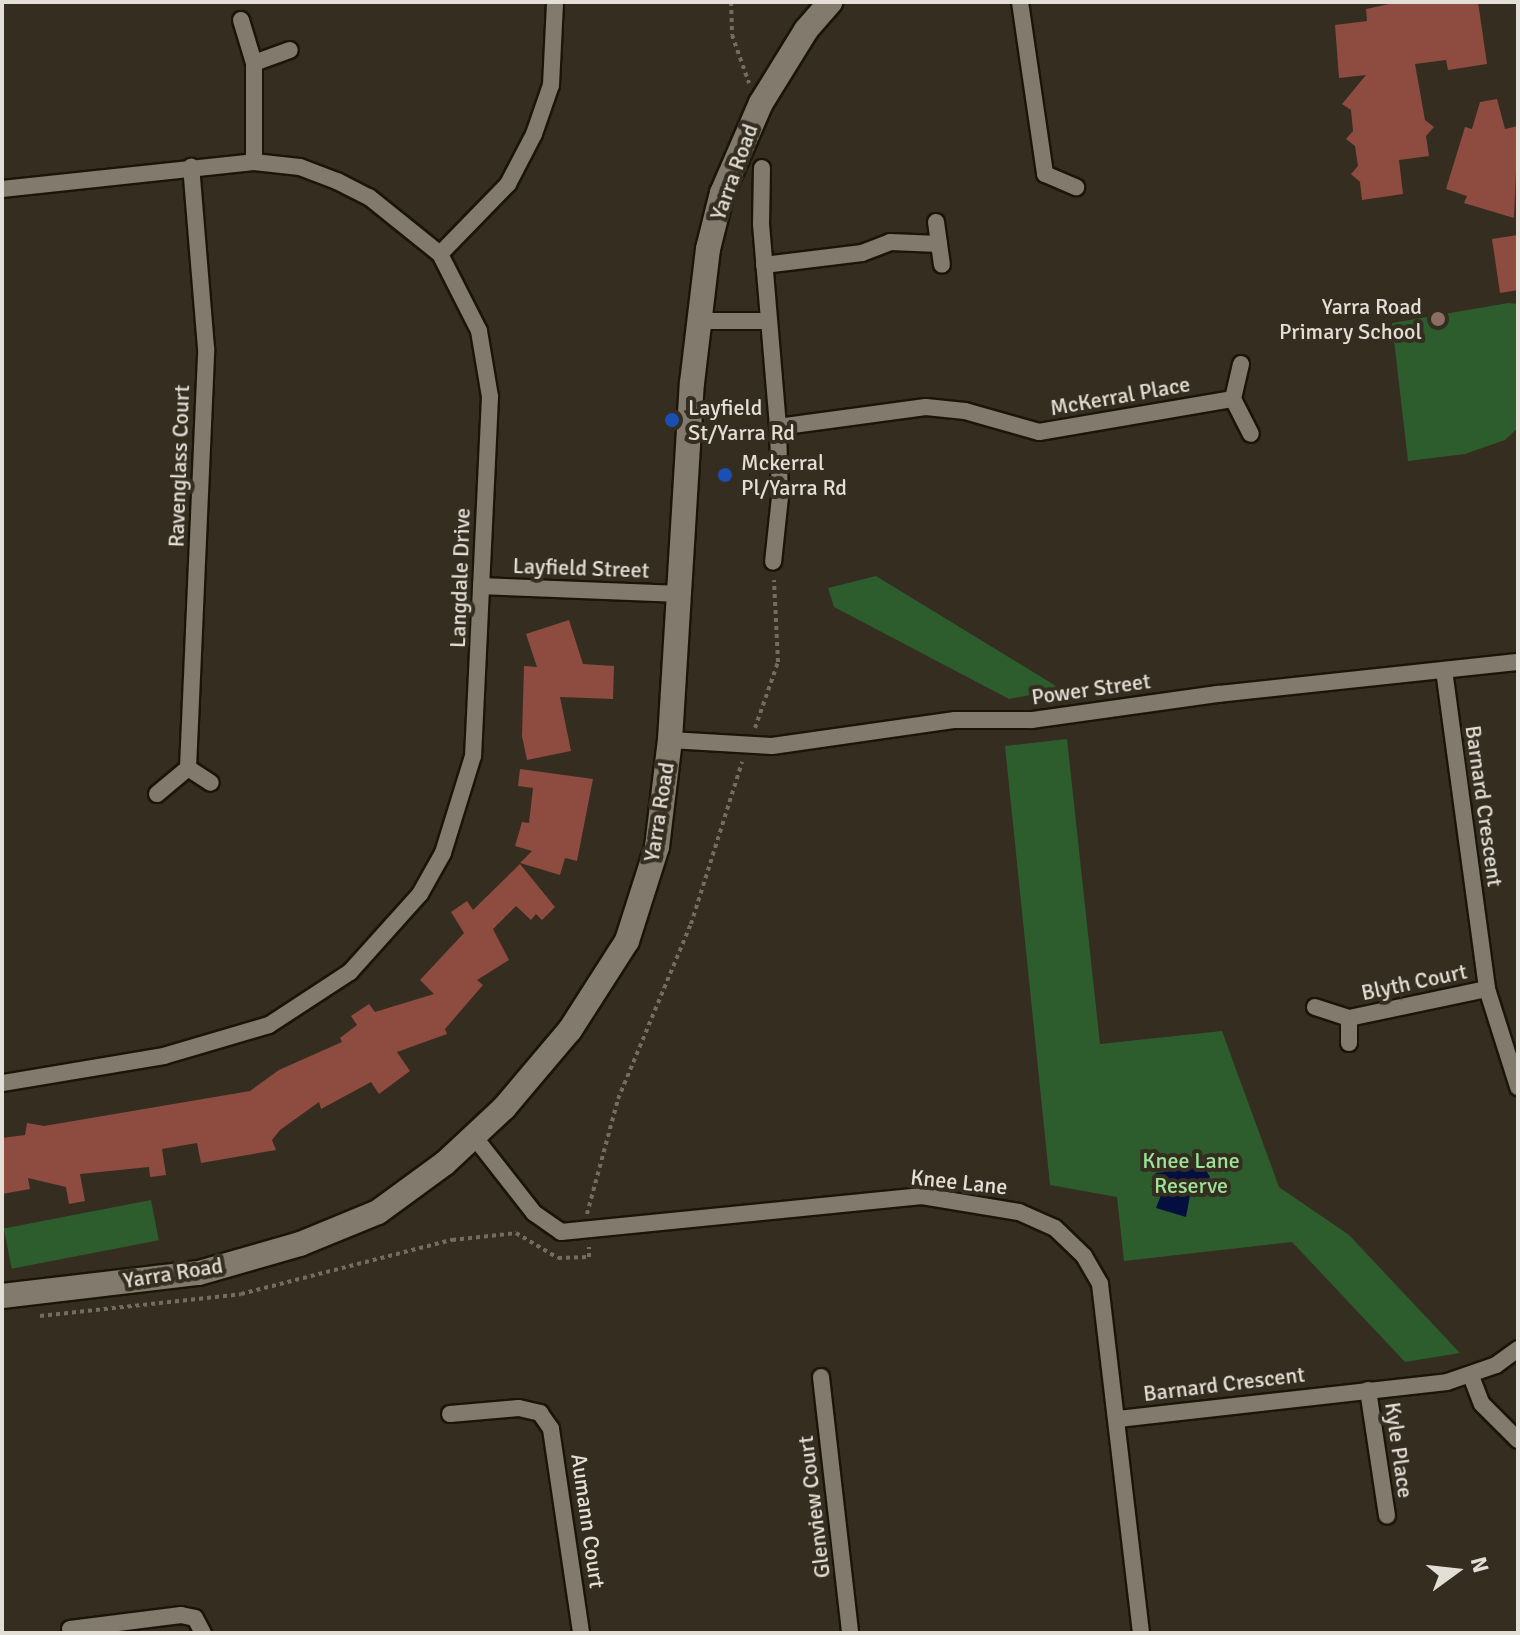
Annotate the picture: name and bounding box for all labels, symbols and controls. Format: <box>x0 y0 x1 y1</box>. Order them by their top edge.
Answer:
street label: Yarra Road <box>704 120 764 224</box>
place label: Yarra Road Primary School <box>1279 293 1422 344</box>
marker: Yarra Road Primary School <box>1429 310 1447 328</box>
street label: McKerral Place <box>1048 371 1192 421</box>
street label: Ravenglass Court <box>163 384 195 548</box>
place label: Layfield St/Yarra Rd <box>688 394 795 446</box>
marker: Layfield St/Yarra Rd <box>663 411 681 429</box>
place label: Mckerral Pl/Yarra Rd <box>741 449 847 500</box>
marker: Mckerral Pl/Yarra Rd <box>716 466 734 484</box>
street label: Langdale Drive <box>444 508 476 648</box>
street label: Layfield Street <box>512 552 650 584</box>
street label: Power Street <box>1030 668 1152 710</box>
street label: Barnard Crescent <box>1460 724 1508 888</box>
street label: Yarra Road <box>638 760 680 864</box>
street label: Blyth Court <box>1359 958 1469 1006</box>
park label: Knee Lane Reserve <box>1142 1147 1240 1198</box>
street label: Knee Lane <box>909 1164 1009 1200</box>
street label: Yarra Road <box>121 1252 225 1294</box>
street label: Barnard Crescent <box>1142 1361 1306 1407</box>
street label: Kyle Place <box>1379 1400 1419 1500</box>
street label: Glenview Court <box>792 1434 836 1580</box>
street label: Aumann Court <box>565 1452 611 1590</box>
north arrow <box>1416 1531 1496 1611</box>
text: N <box>1465 1554 1495 1576</box>

